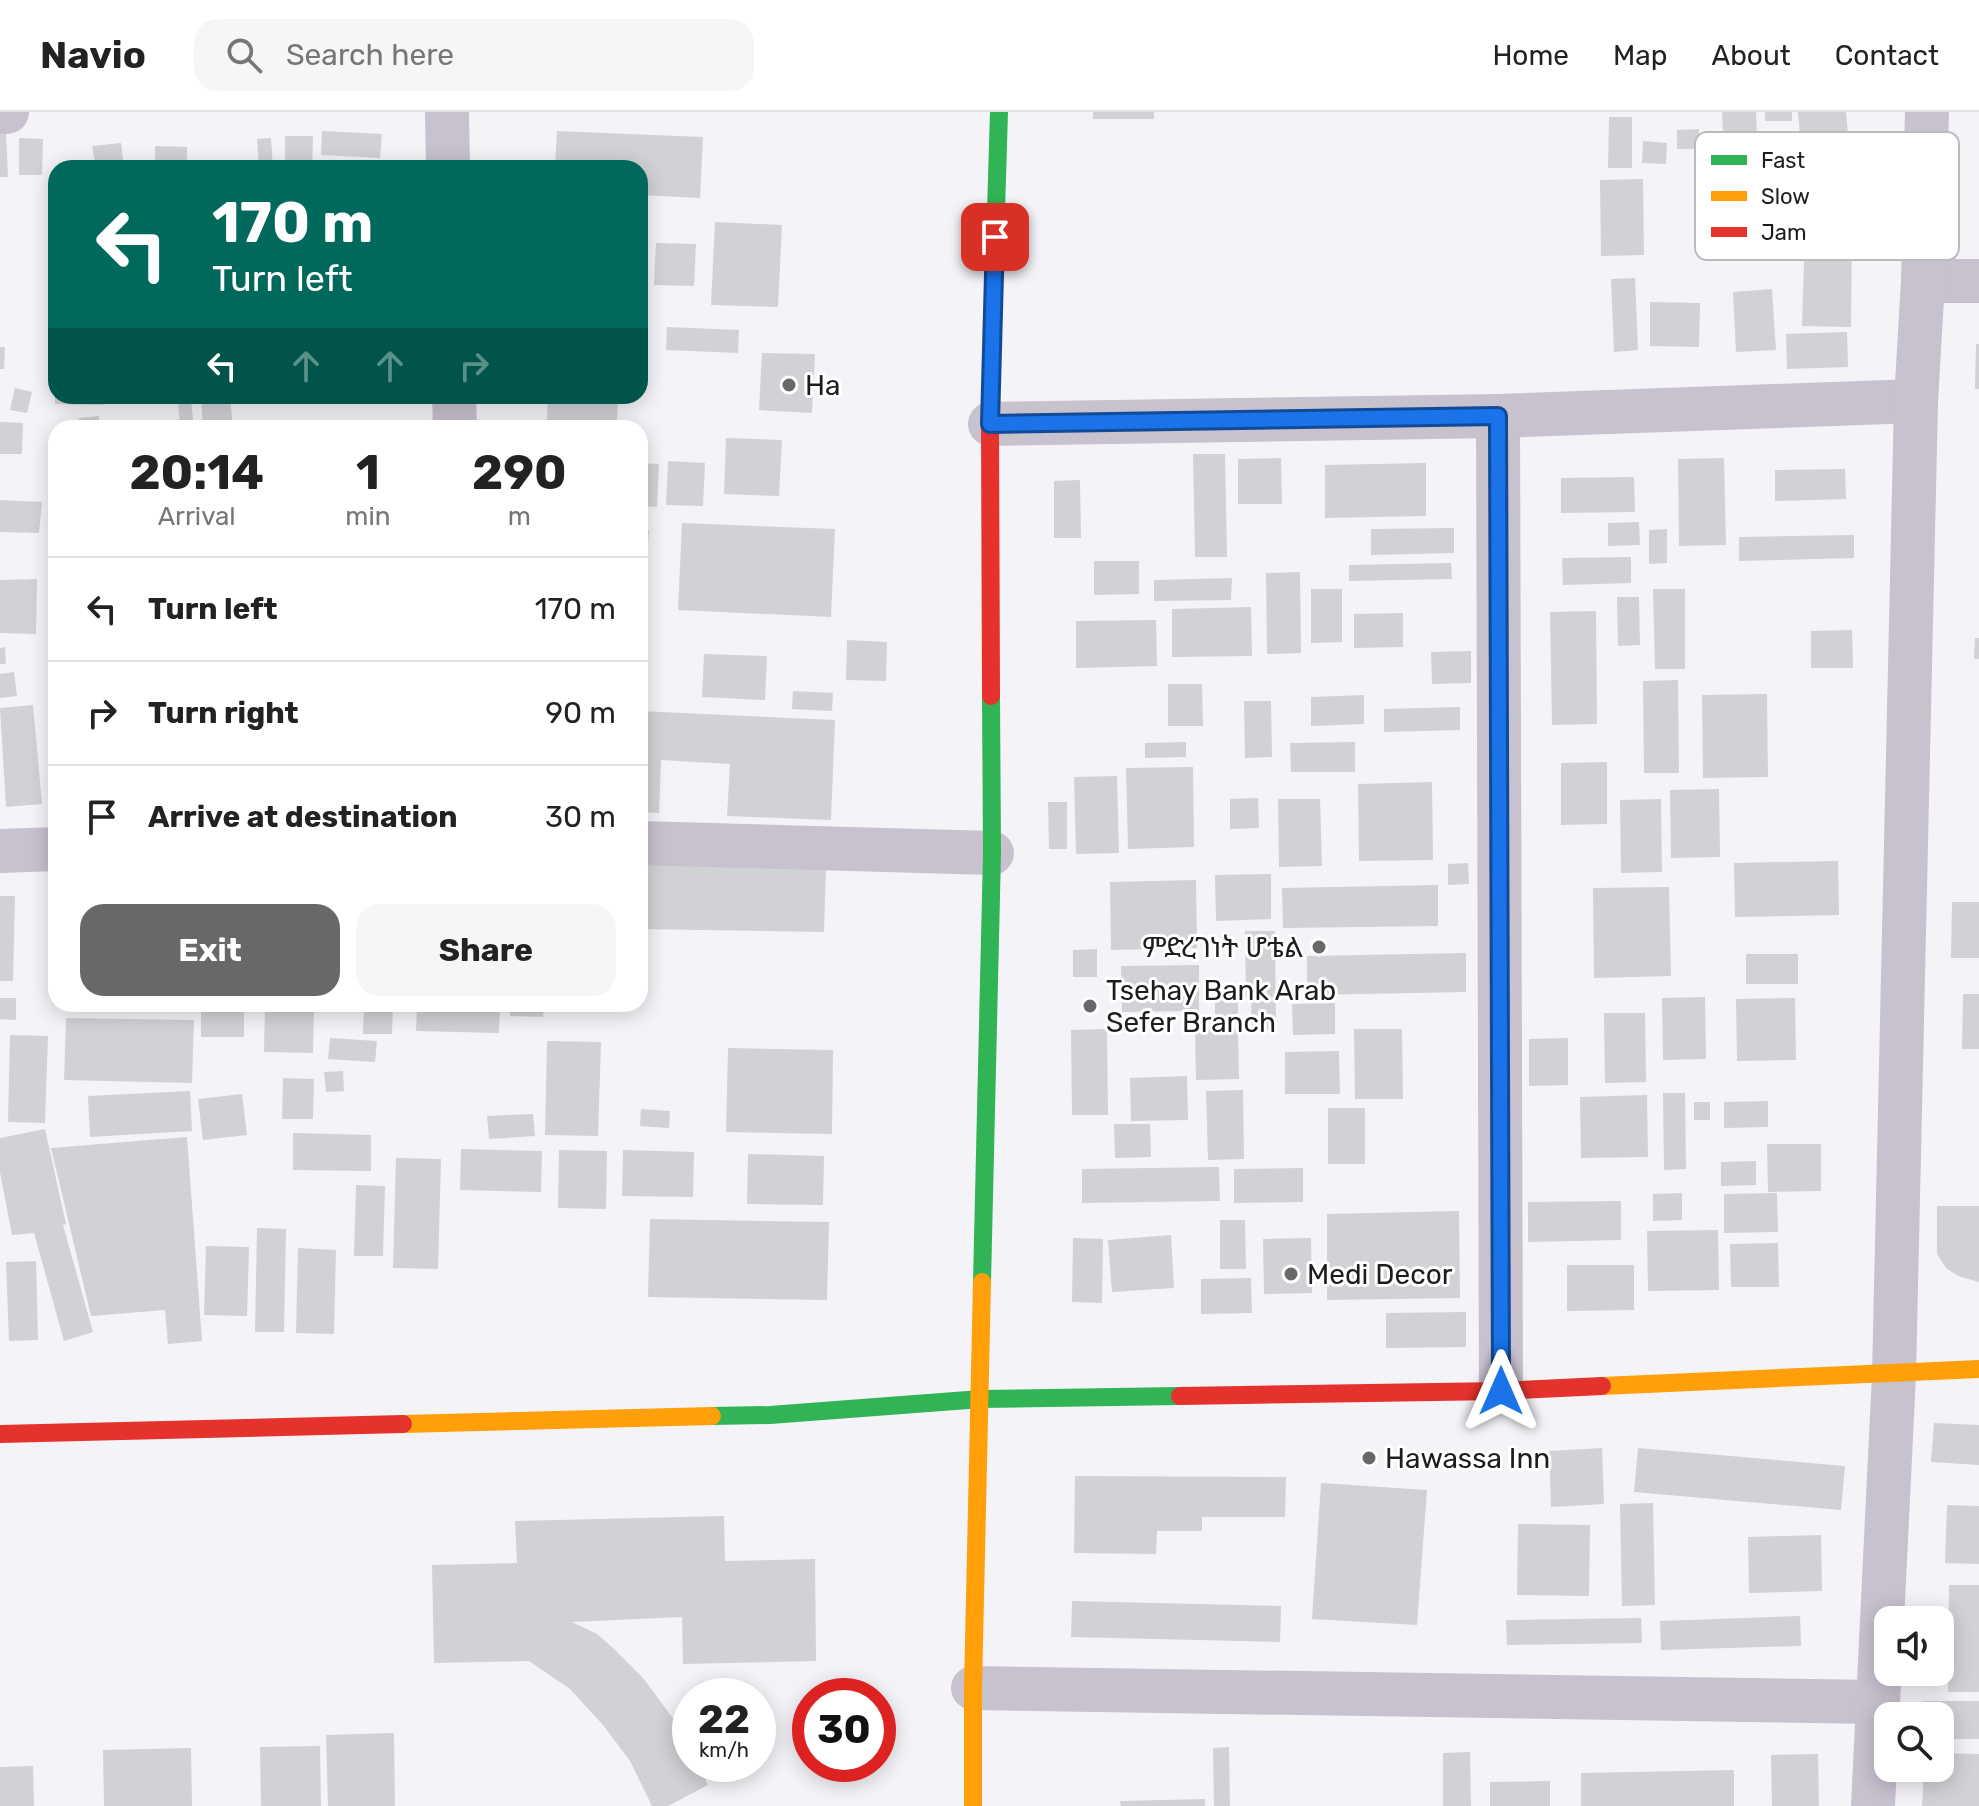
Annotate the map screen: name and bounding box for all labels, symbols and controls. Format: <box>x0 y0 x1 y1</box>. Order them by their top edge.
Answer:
search box <box>194 19 754 91</box>
text: Navio <box>40 32 146 78</box>
icon: search <box>222 33 266 77</box>
text: Search here <box>286 37 454 73</box>
text: Home <box>1492 39 1569 72</box>
text: Map <box>1613 39 1667 72</box>
text: About <box>1711 39 1791 72</box>
text: Contact <box>1835 39 1939 72</box>
legend <box>1695 132 1959 260</box>
text: Fast <box>1761 147 1806 174</box>
text: Slow <box>1761 183 1810 210</box>
text: 170 m <box>212 190 373 256</box>
icon: left <box>80 192 184 296</box>
pin <box>961 203 1029 271</box>
icon: arrive <box>973 215 1017 259</box>
text: Jam <box>1761 219 1807 246</box>
text: Turn left <box>212 257 353 300</box>
icon: left <box>200 344 244 388</box>
icon: ahead <box>284 344 328 388</box>
icon: ahead <box>368 344 412 388</box>
icon: right <box>452 344 496 388</box>
place label: Ha <box>805 369 840 402</box>
marker: Ha <box>780 376 798 394</box>
text: 20:14 <box>129 444 264 501</box>
text: 1 <box>356 444 380 501</box>
text: 290 <box>472 444 567 501</box>
text: Arrival <box>158 501 236 532</box>
text: min <box>345 501 391 532</box>
text: m <box>508 501 531 532</box>
icon: left <box>80 587 124 631</box>
text: Turn left <box>148 591 278 627</box>
text: 170 m <box>535 591 616 627</box>
icon: right <box>80 691 124 735</box>
text: Turn right <box>148 695 299 731</box>
text: 90 m <box>545 695 616 731</box>
icon: arrive <box>80 795 124 839</box>
text: Arrive at destination <box>148 799 458 835</box>
text: 30 m <box>545 799 616 835</box>
button: Exit <box>80 904 340 996</box>
button: Share <box>356 904 616 996</box>
place label: ምድረገነት ሆቴል <box>1142 931 1303 964</box>
marker: ምድረገነት ሆቴል <box>1310 938 1328 956</box>
place label: Tsehay Bank Arab Sefer Branch <box>1106 974 1336 1039</box>
marker: Tsehay Bank Arab Sefer Branch <box>1081 997 1099 1015</box>
place label: Medi Decor <box>1307 1258 1453 1291</box>
marker: Medi Decor <box>1282 1265 1300 1283</box>
position arrow <box>1459 1349 1543 1433</box>
place label: Hawassa Inn <box>1385 1442 1550 1475</box>
marker: Hawassa Inn <box>1360 1449 1378 1467</box>
map controls <box>1874 1606 1954 1782</box>
button: sound <box>1874 1606 1954 1686</box>
speed limit sign: 30 <box>792 1678 896 1782</box>
text: 22 <box>698 1696 750 1743</box>
button: search <box>1874 1702 1954 1782</box>
text: km/h <box>699 1738 749 1762</box>

